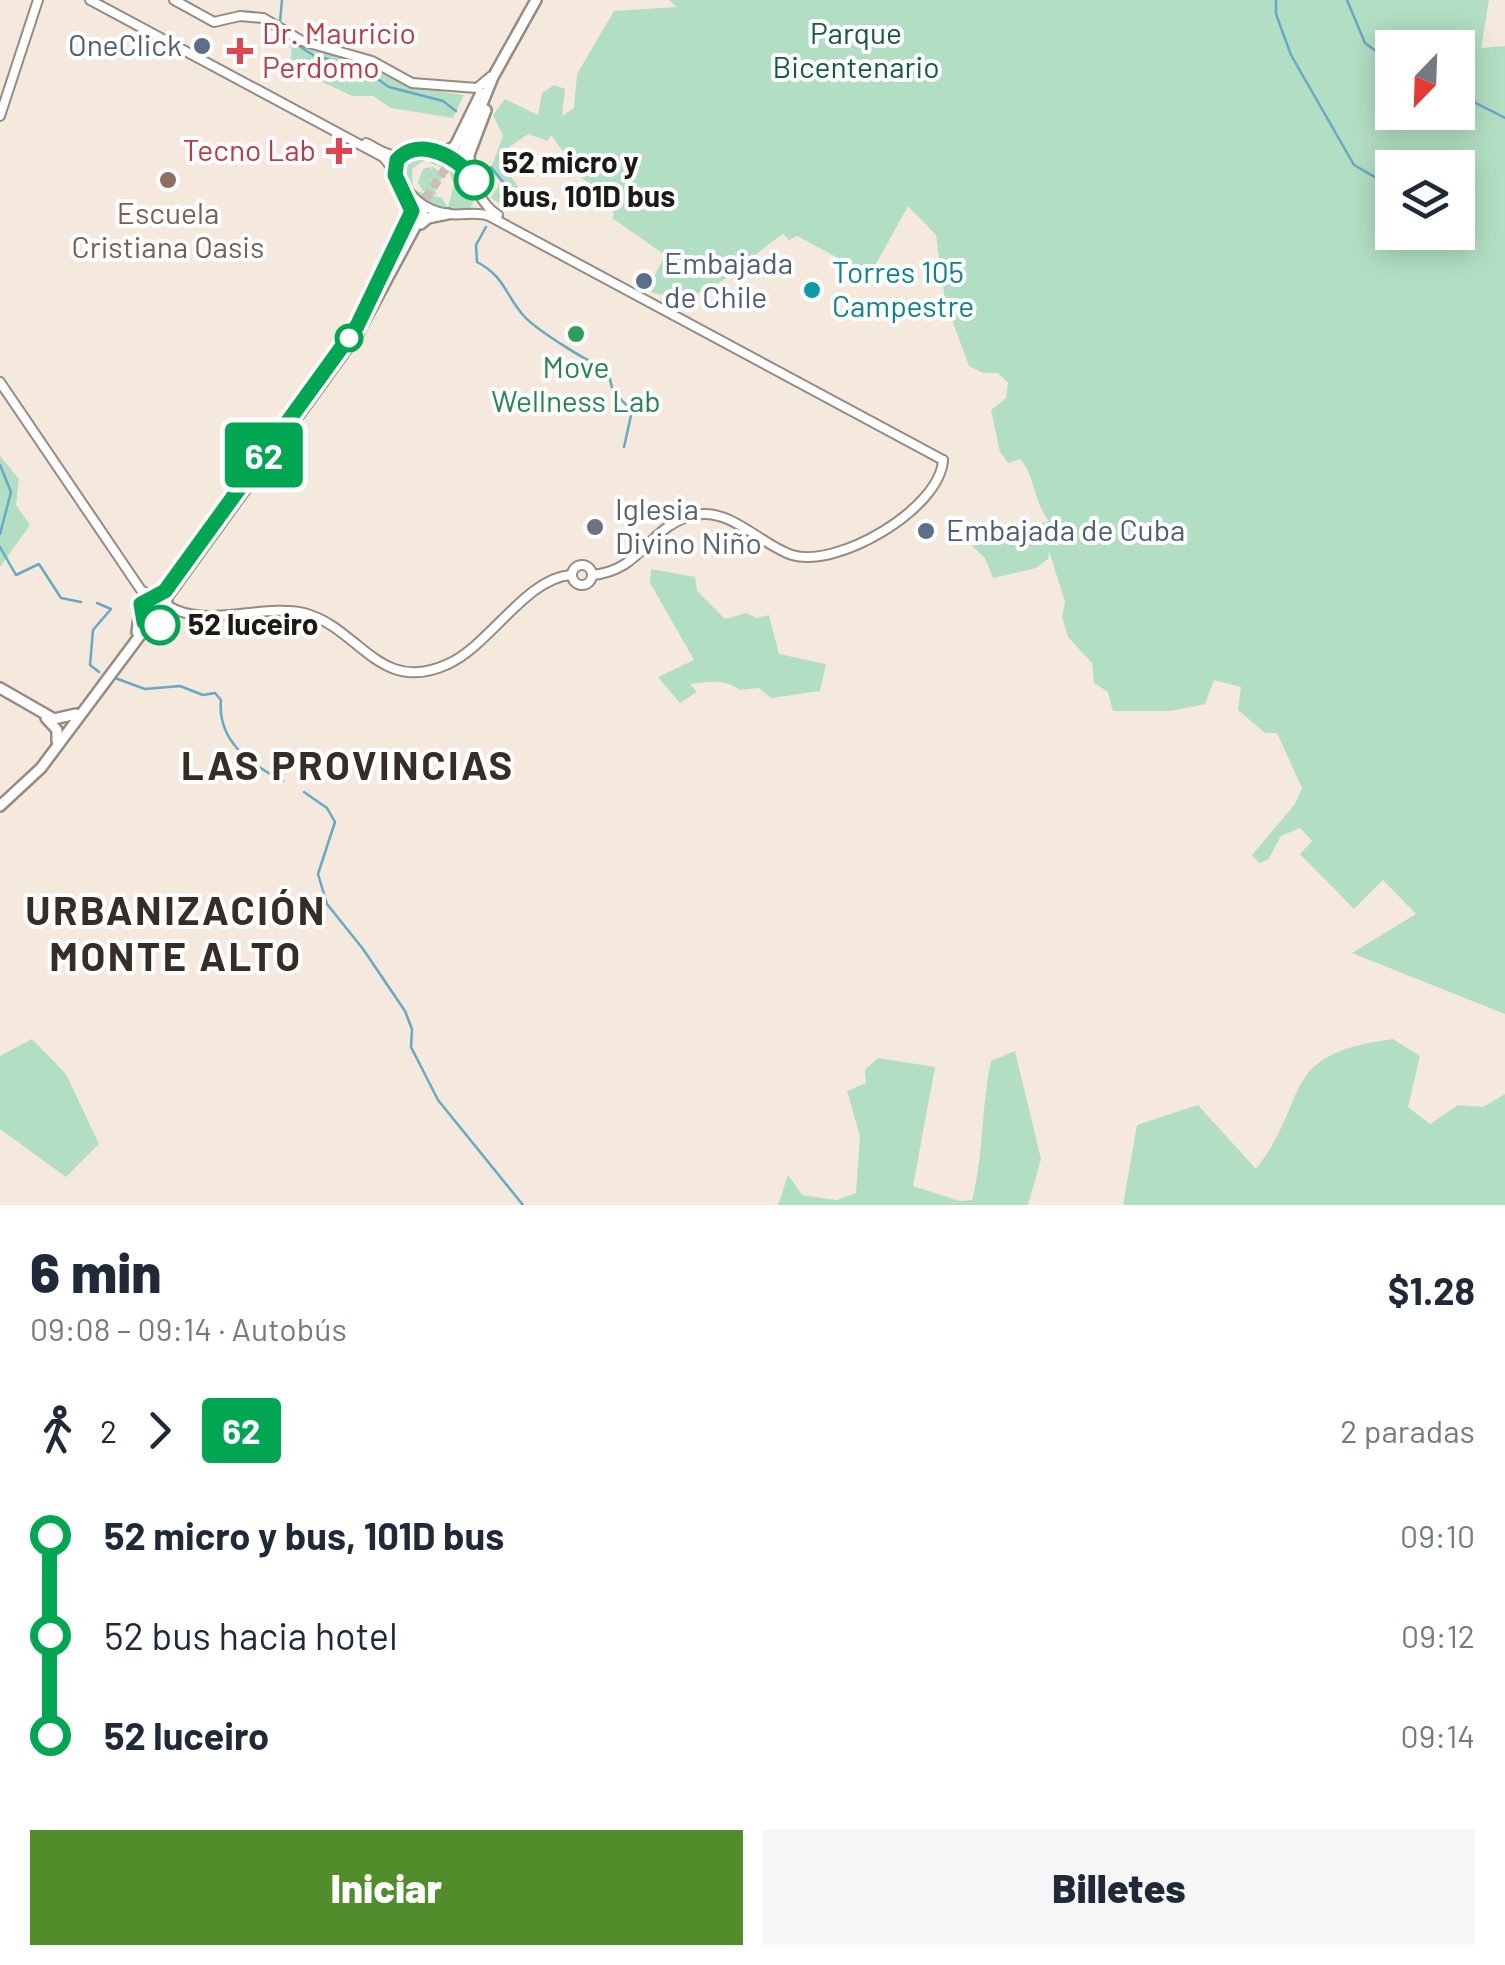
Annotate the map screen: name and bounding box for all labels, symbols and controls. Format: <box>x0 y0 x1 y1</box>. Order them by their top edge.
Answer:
place label: Dr. Mauricio Perdomo <box>262 14 416 84</box>
park label: Parque Bicentenario <box>772 14 940 84</box>
place label: OneClick <box>68 26 182 62</box>
north arrow <box>1375 30 1475 130</box>
map controls <box>1375 30 1475 250</box>
marker: OneClick <box>191 35 213 57</box>
marker: Dr. Mauricio Perdomo <box>227 38 253 64</box>
place label: Tecno Lab <box>182 131 316 167</box>
marker: Tecno Lab <box>326 138 352 164</box>
place label: 52 micro y bus, 101D bus <box>502 143 675 213</box>
button: layers <box>1375 150 1475 250</box>
marker: 52 micro y bus, 101D bus <box>455 161 493 199</box>
marker: Escuela Cristiana Oasis <box>157 169 179 191</box>
place label: Escuela Cristiana Oasis <box>72 194 264 264</box>
place label: Embajada de Chile <box>664 244 793 314</box>
place label: Torres 105 Campestre <box>832 253 974 323</box>
marker: Embajada de Chile <box>633 270 655 292</box>
marker: Torres 105 Campestre <box>801 279 823 301</box>
marker: Move Wellness Lab <box>565 323 587 345</box>
unlabelled marker <box>336 325 362 351</box>
place label: Move Wellness Lab <box>491 348 661 418</box>
line badge: 62 <box>219 422 309 488</box>
text: 62 <box>245 434 283 476</box>
place label: Iglesia Divino Niño <box>615 490 762 560</box>
place label: Embajada de Cuba <box>946 511 1185 547</box>
marker: Iglesia Divino Niño <box>584 516 606 538</box>
marker: Embajada de Cuba <box>915 520 937 542</box>
place label: 52 luceiro <box>188 605 318 641</box>
marker: 52 luceiro <box>141 606 179 644</box>
district label: LAS PROVINCIAS <box>181 740 515 788</box>
district label: URBANIZACIÓN MONTE ALTO <box>25 885 327 979</box>
text: 6 min <box>30 1238 161 1304</box>
text: $1.28 <box>1388 1267 1475 1313</box>
text: 09:08 – 09:14 · Autobús <box>30 1309 347 1347</box>
icon: walk <box>30 1403 85 1458</box>
icon: forward <box>132 1403 187 1458</box>
text: 62 <box>222 1409 261 1451</box>
text: 2 <box>100 1411 117 1449</box>
text: 2 paradas <box>1340 1411 1475 1449</box>
text: 52 micro y bus, 101D bus <box>104 1512 504 1558</box>
text: 09:10 <box>1400 1516 1475 1554</box>
text: 52 bus hacia hotel <box>104 1612 398 1658</box>
text: 09:12 <box>1401 1616 1475 1654</box>
text: 52 luceiro <box>104 1712 269 1758</box>
text: 09:14 <box>1401 1716 1475 1754</box>
button: Iniciar <box>30 1830 743 1945</box>
button: Billetes <box>763 1830 1475 1945</box>

